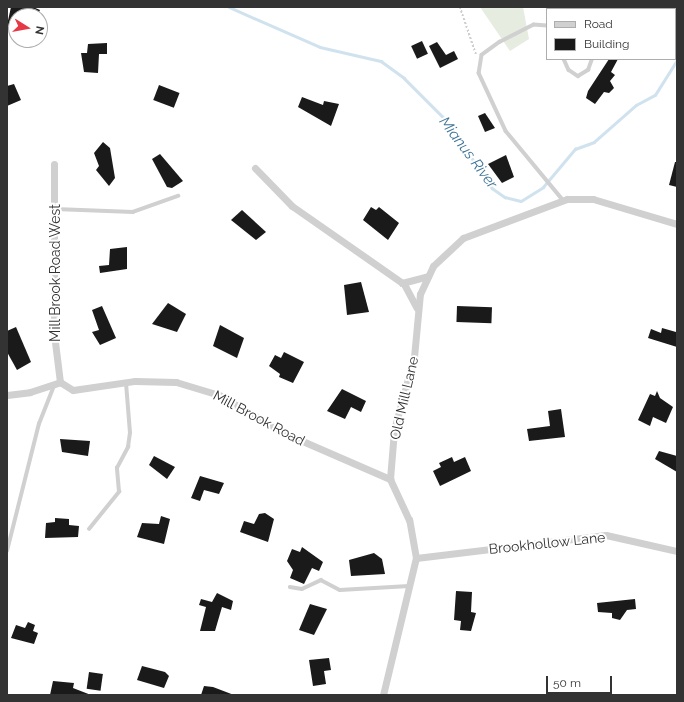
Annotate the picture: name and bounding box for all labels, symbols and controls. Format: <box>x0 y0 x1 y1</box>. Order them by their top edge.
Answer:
north arrow <box>8 8 48 48</box>
legend <box>546 8 676 60</box>
text: Road <box>584 17 613 31</box>
text: N <box>32 25 46 36</box>
text: Building <box>584 37 630 51</box>
water label: Mianus River <box>435 113 501 193</box>
street label: Mill Brook Road West <box>47 204 63 342</box>
street label: Old Mill Lane <box>386 355 422 441</box>
street label: Mill Brook Road <box>210 387 308 449</box>
street label: Brookhollow Lane <box>488 529 606 557</box>
scale bar <box>548 668 614 694</box>
text: 50 m <box>553 676 581 690</box>

